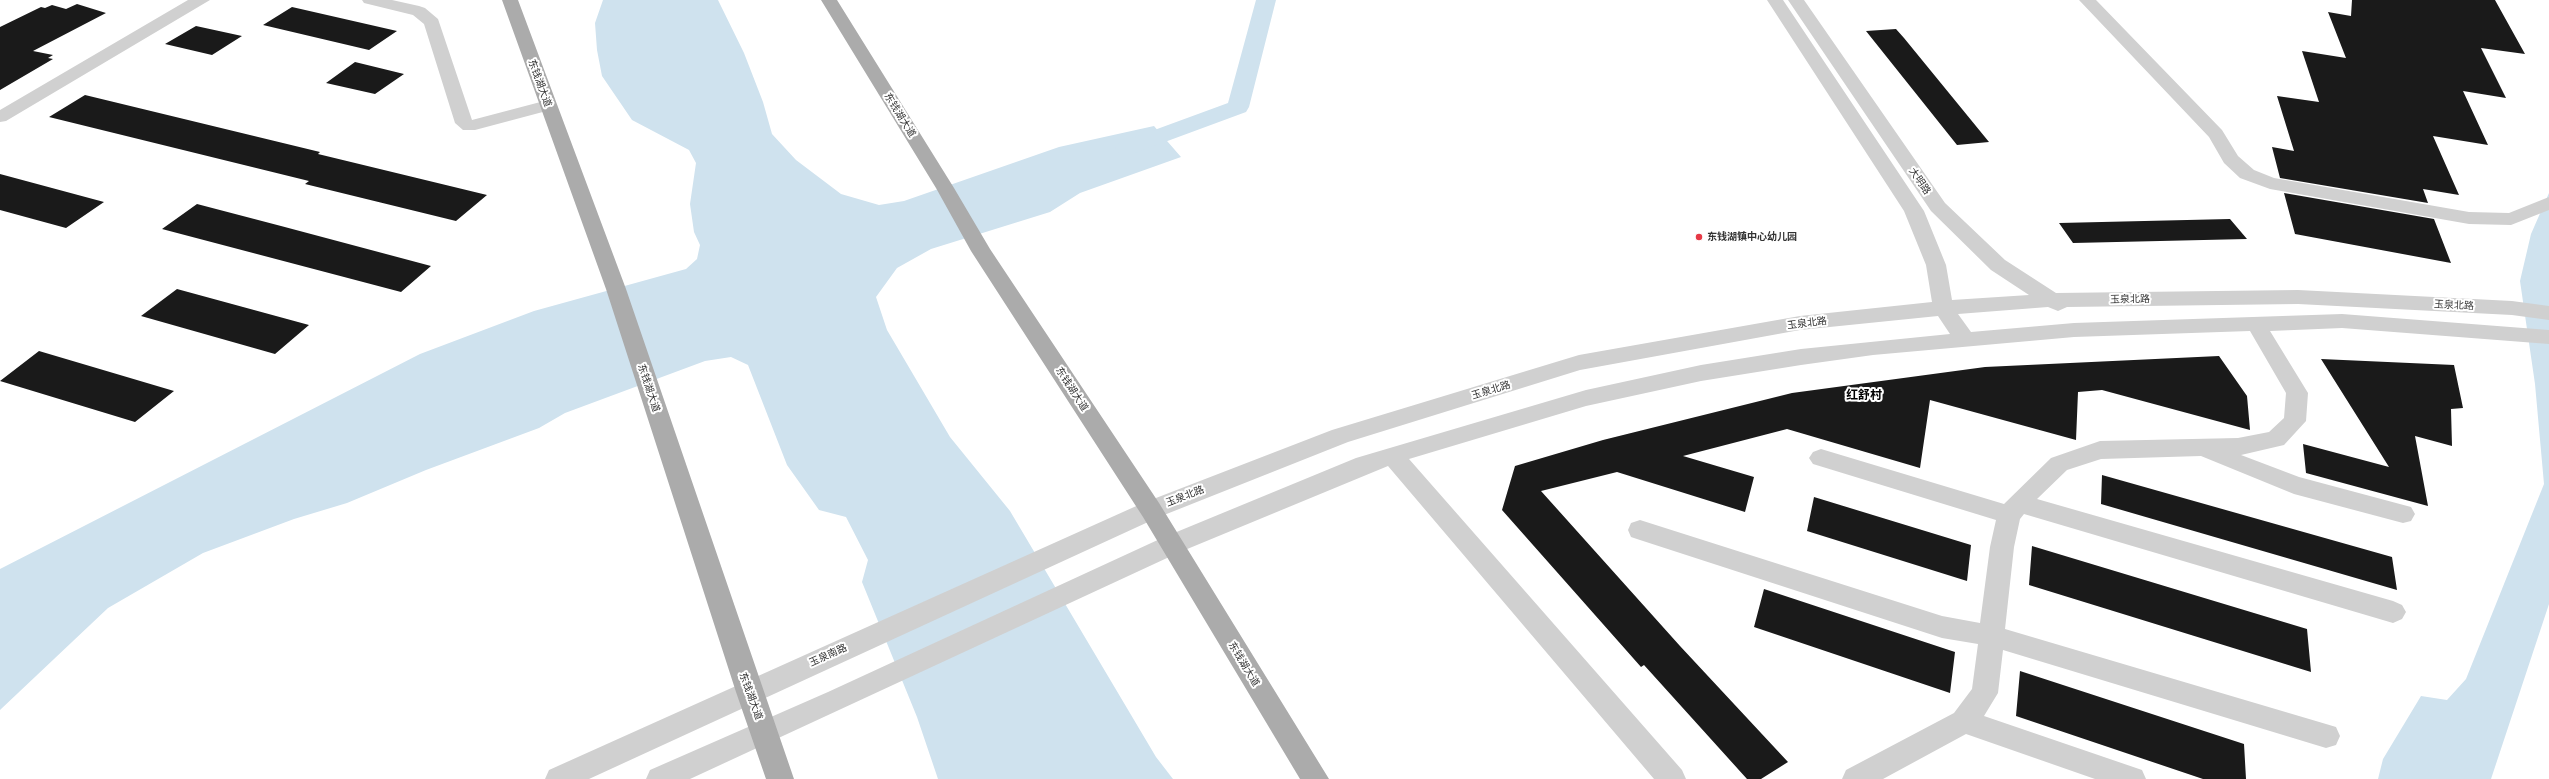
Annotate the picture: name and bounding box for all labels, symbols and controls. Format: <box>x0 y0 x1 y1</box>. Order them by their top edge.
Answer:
street label: 东钱湖大道 <box>526 57 554 109</box>
street label: 东钱湖大道 <box>882 91 918 139</box>
street label: 大明路 <box>1907 165 1933 197</box>
place label: 东钱湖镇中心幼儿园 <box>1707 231 1797 243</box>
marker: 东钱湖镇中心幼儿园 <box>1694 232 1704 242</box>
street label: 玉泉北路 <box>2110 293 2150 305</box>
street label: 玉泉北路 <box>2434 298 2474 312</box>
street label: 玉泉北路 <box>1786 315 1828 331</box>
street label: 东钱湖大道 <box>636 362 662 414</box>
street label: 东钱湖大道 <box>1053 365 1091 413</box>
street label: 玉泉北路 <box>1470 378 1512 402</box>
district label: 红舒村 <box>1846 388 1882 402</box>
street label: 玉泉北路 <box>1164 483 1206 509</box>
street label: 东钱湖大道 <box>1226 639 1262 689</box>
street label: 玉泉南路 <box>807 641 849 669</box>
street label: 东钱湖大道 <box>737 670 765 722</box>

